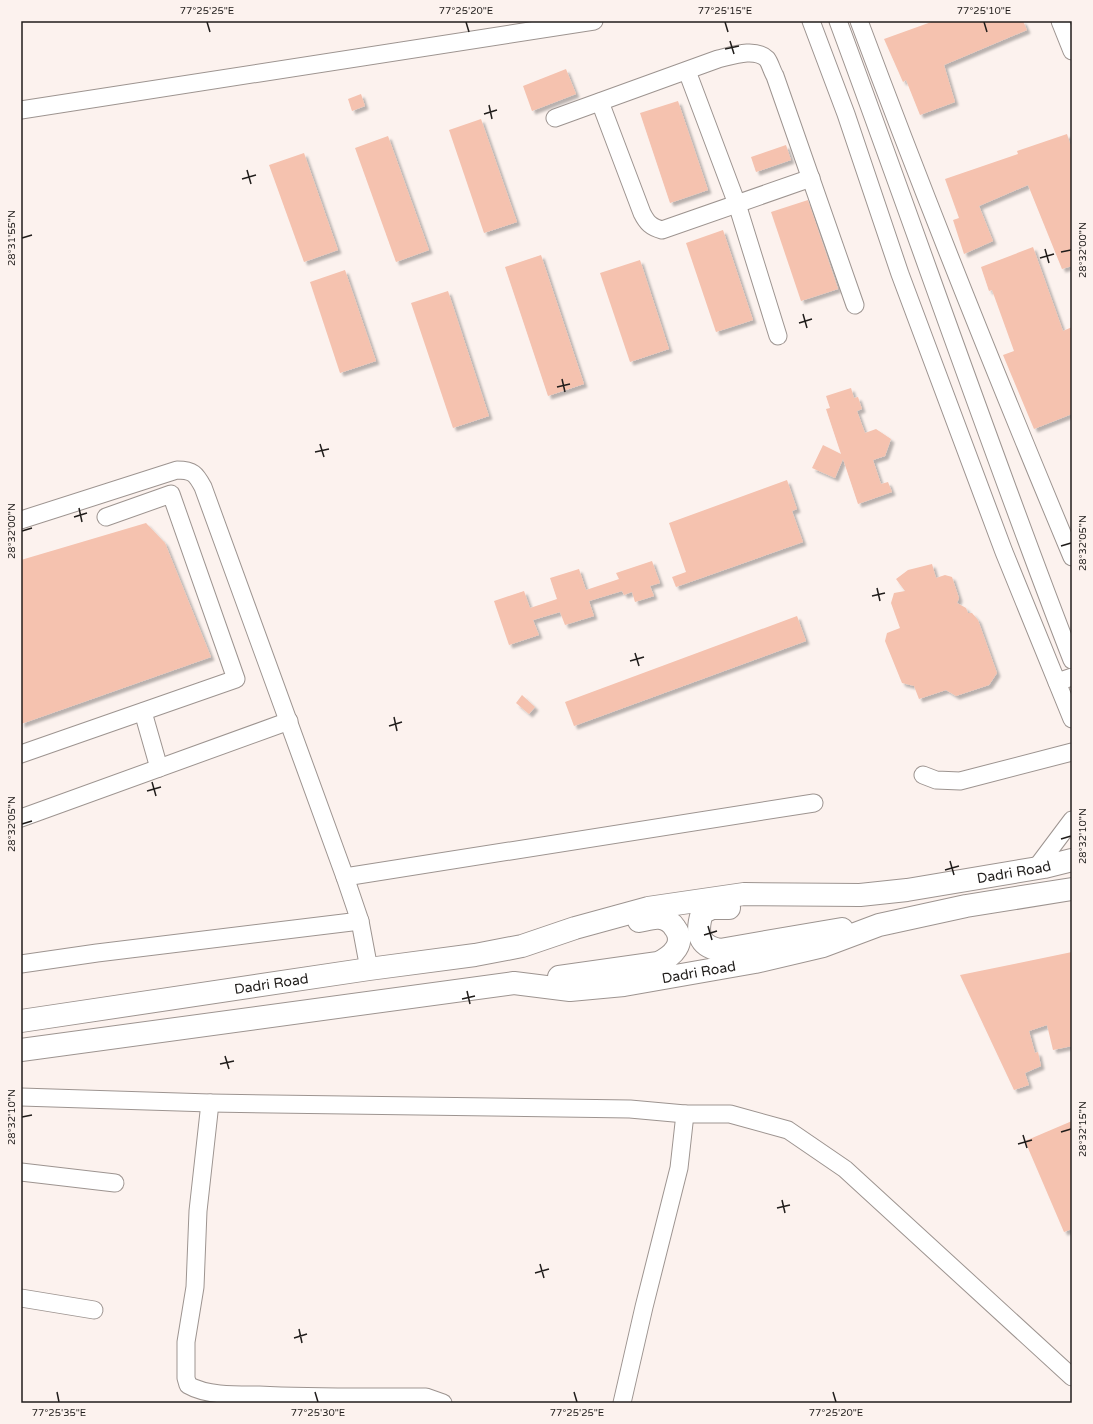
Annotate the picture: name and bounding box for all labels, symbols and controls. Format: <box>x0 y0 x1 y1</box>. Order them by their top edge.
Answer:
text: 77°25'25"E <box>180 5 234 17</box>
text: 77°25'20"E <box>439 5 493 17</box>
text: 77°25'15"E <box>698 5 752 17</box>
text: 77°25'10"E <box>957 5 1011 17</box>
text: 28°31'55"N <box>6 210 18 266</box>
text: 28°32'00"N <box>1077 222 1089 278</box>
text: 28°32'00"N <box>6 503 18 559</box>
text: 28°32'05"N <box>1077 515 1089 571</box>
text: 28°32'05"N <box>6 796 18 852</box>
text: 28°32'10"N <box>1077 808 1089 864</box>
street label: Dadri Road <box>976 857 1053 887</box>
street label: Dadri Road <box>660 957 737 987</box>
street label: Dadri Road <box>233 970 309 998</box>
text: 28°32'10"N <box>6 1089 18 1145</box>
text: 28°32'15"N <box>1077 1101 1089 1157</box>
text: 77°25'35"E <box>32 1407 86 1419</box>
text: 77°25'30"E <box>291 1407 345 1419</box>
text: 77°25'25"E <box>550 1407 604 1419</box>
text: 77°25'20"E <box>809 1407 863 1419</box>

